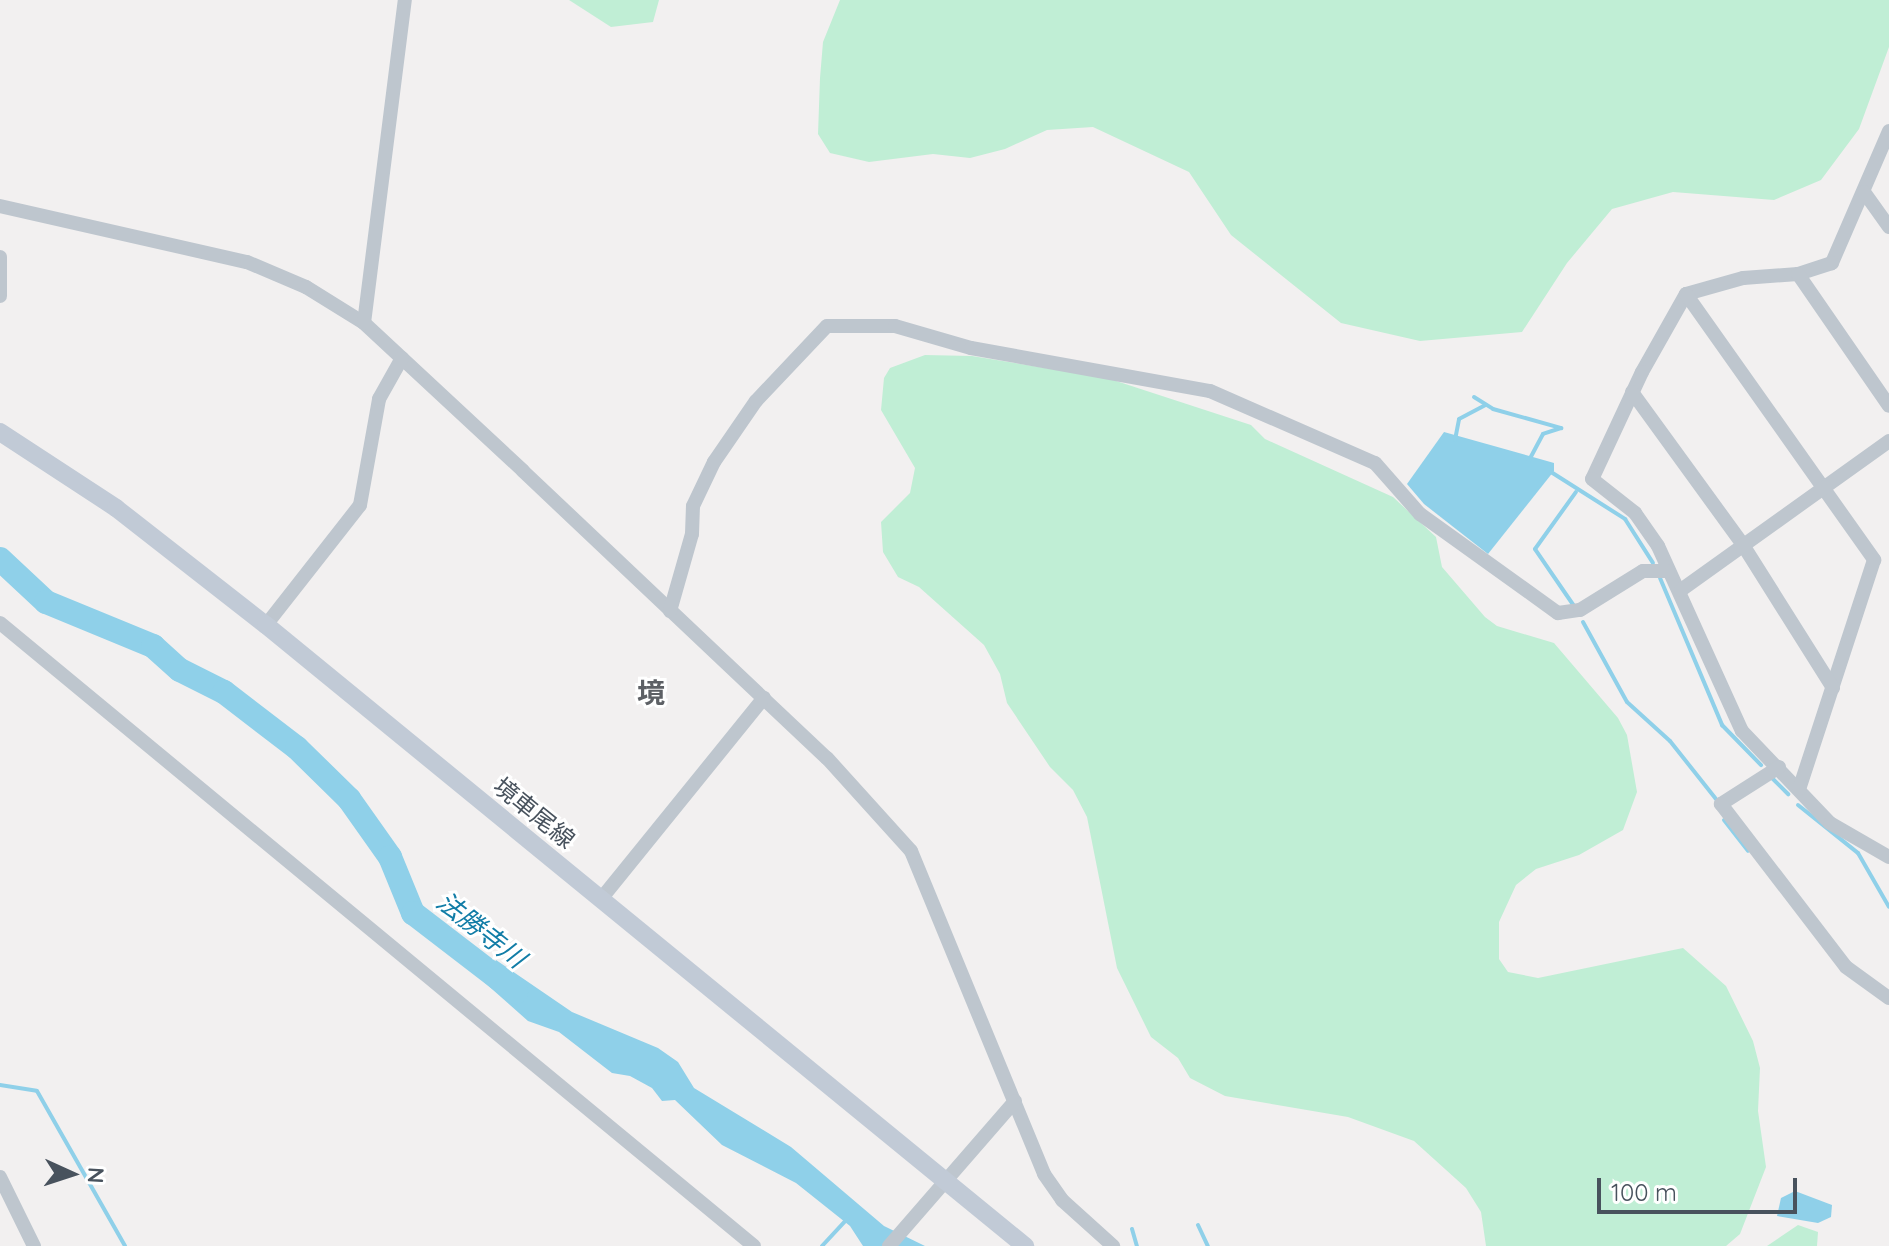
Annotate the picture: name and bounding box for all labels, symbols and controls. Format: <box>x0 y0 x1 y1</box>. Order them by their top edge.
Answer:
district label: 境 <box>637 676 665 710</box>
street label: 境車尾線 <box>488 772 580 854</box>
water label: 法勝寺川 <box>430 886 532 974</box>
north arrow <box>32 1134 112 1214</box>
scale bar <box>1601 1162 1801 1212</box>
text: N <box>82 1166 110 1184</box>
text: 100 m <box>1611 1177 1677 1207</box>

